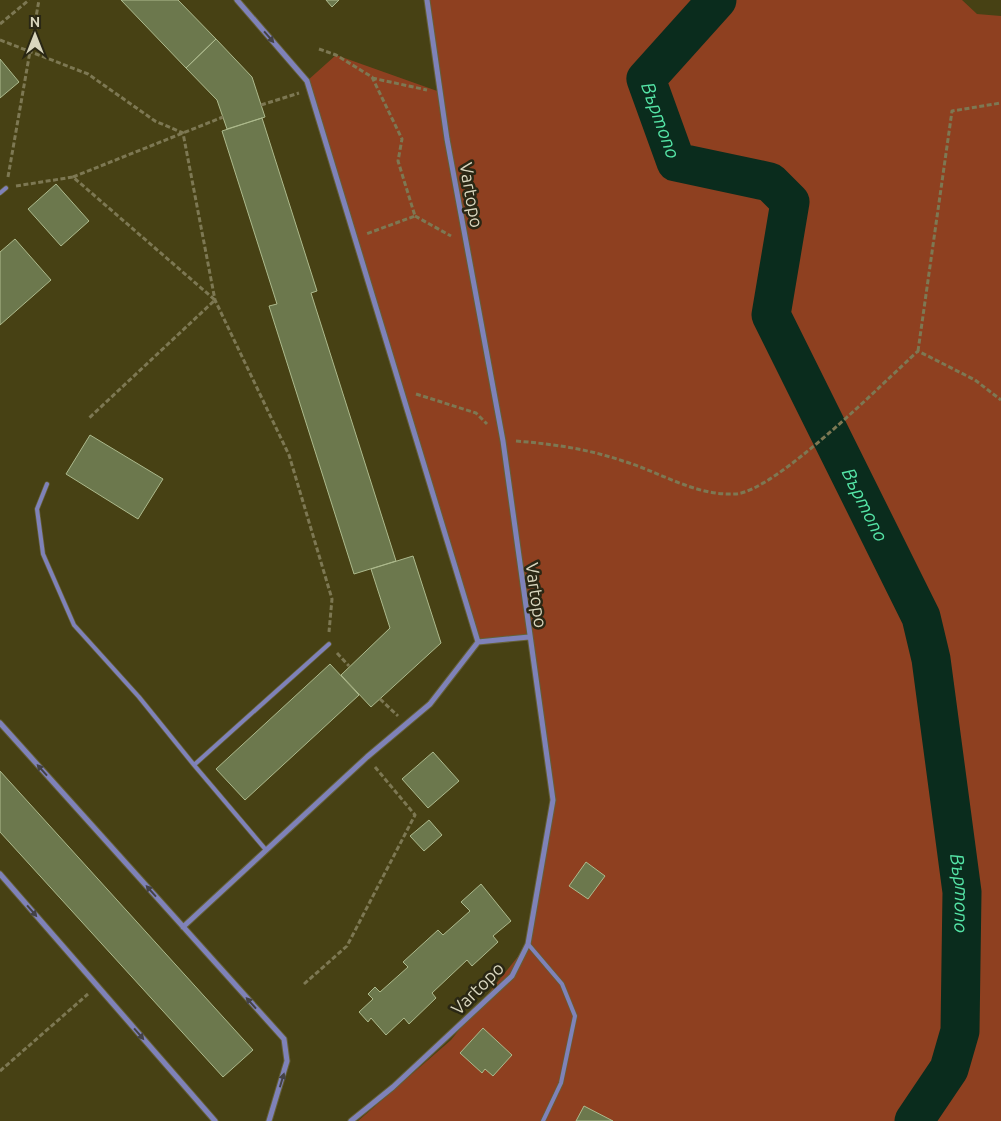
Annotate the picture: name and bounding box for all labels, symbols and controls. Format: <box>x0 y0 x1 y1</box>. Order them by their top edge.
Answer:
north arrow <box>10 10 60 60</box>
text: N <box>30 14 40 30</box>
one-way arrow <box>263 30 275 42</box>
water label: Въртопо <box>637 79 685 161</box>
street label: Vartopo <box>456 161 488 229</box>
water label: Въртопо <box>838 464 893 545</box>
street label: Vartopo <box>523 561 551 629</box>
one-way arrow <box>36 764 48 776</box>
water label: Въртопо <box>946 852 973 933</box>
one-way arrow <box>145 884 156 897</box>
one-way arrow <box>26 905 37 917</box>
street label: Vartopo <box>447 958 507 1018</box>
one-way arrow <box>245 997 257 1009</box>
one-way arrow <box>133 1027 144 1040</box>
one-way arrow <box>278 1073 286 1088</box>

